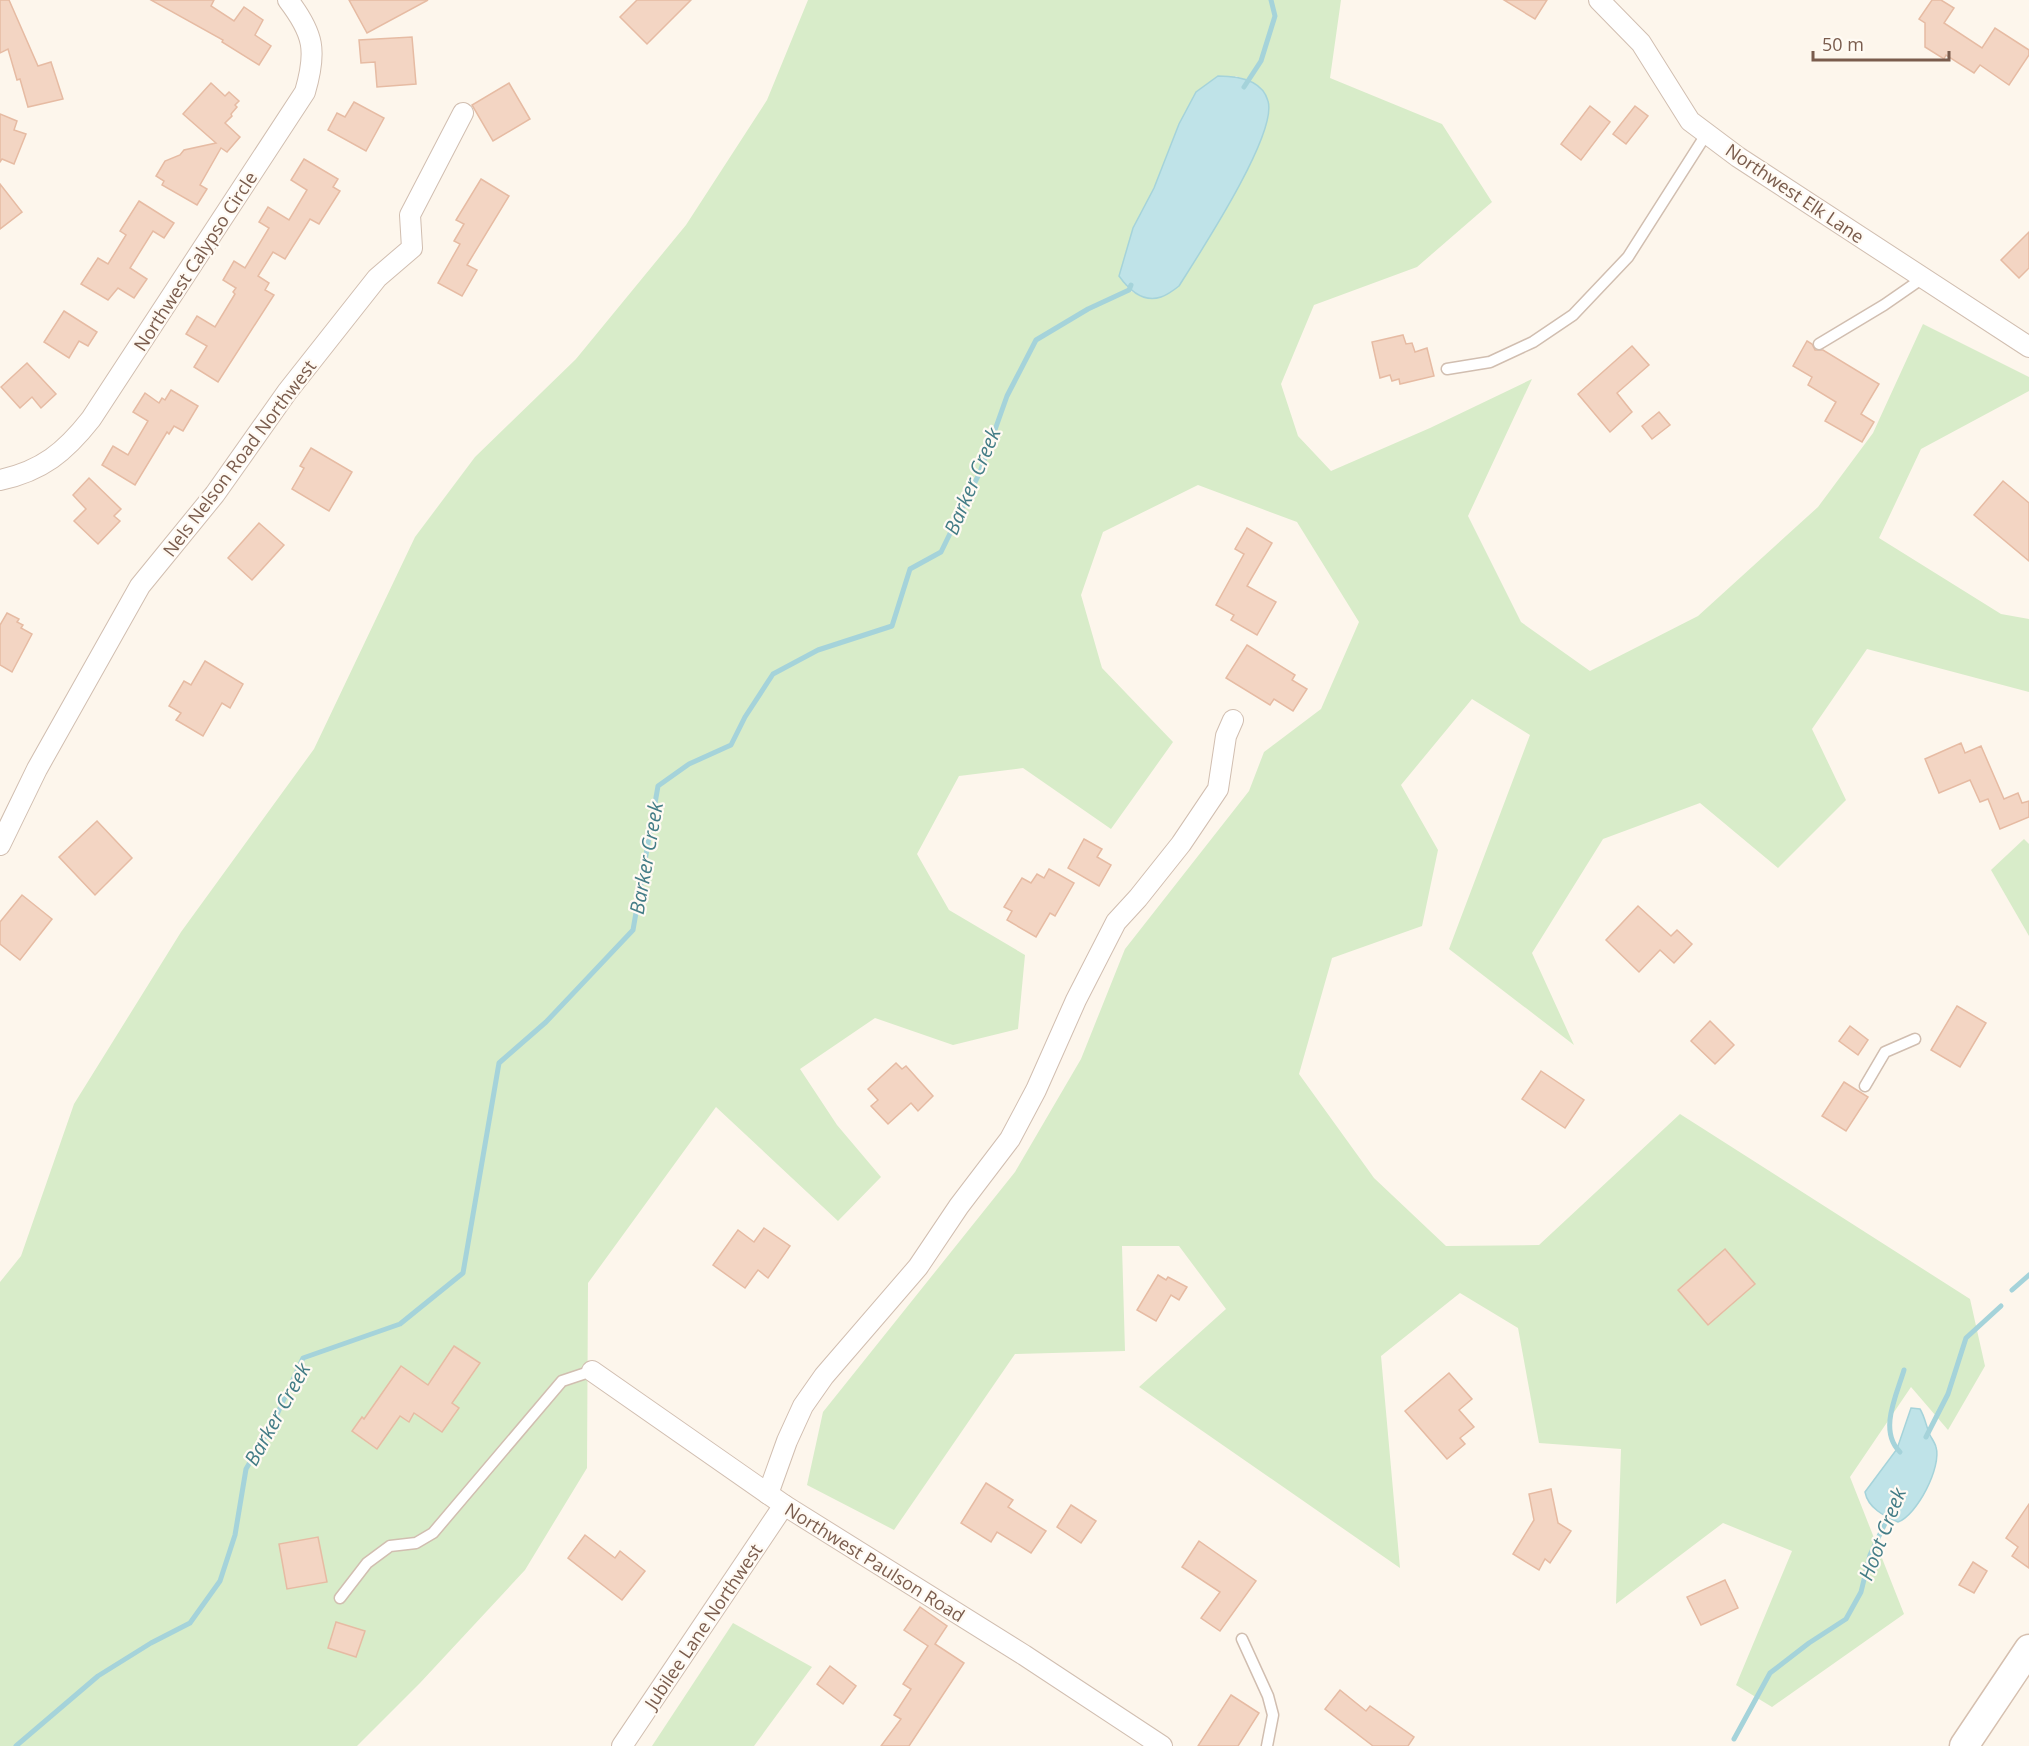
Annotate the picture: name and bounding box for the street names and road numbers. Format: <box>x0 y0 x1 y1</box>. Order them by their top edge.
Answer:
street label: Northwest Elk Lane <box>1721 138 1869 248</box>
street label: Northwest Calypso Circle <box>128 167 262 355</box>
street label: Nels Nelson Road Northwest <box>157 355 321 561</box>
street label: Northwest Paulson Road <box>781 1497 969 1627</box>
street label: Jubilee Lane Northwest <box>638 1539 767 1715</box>

